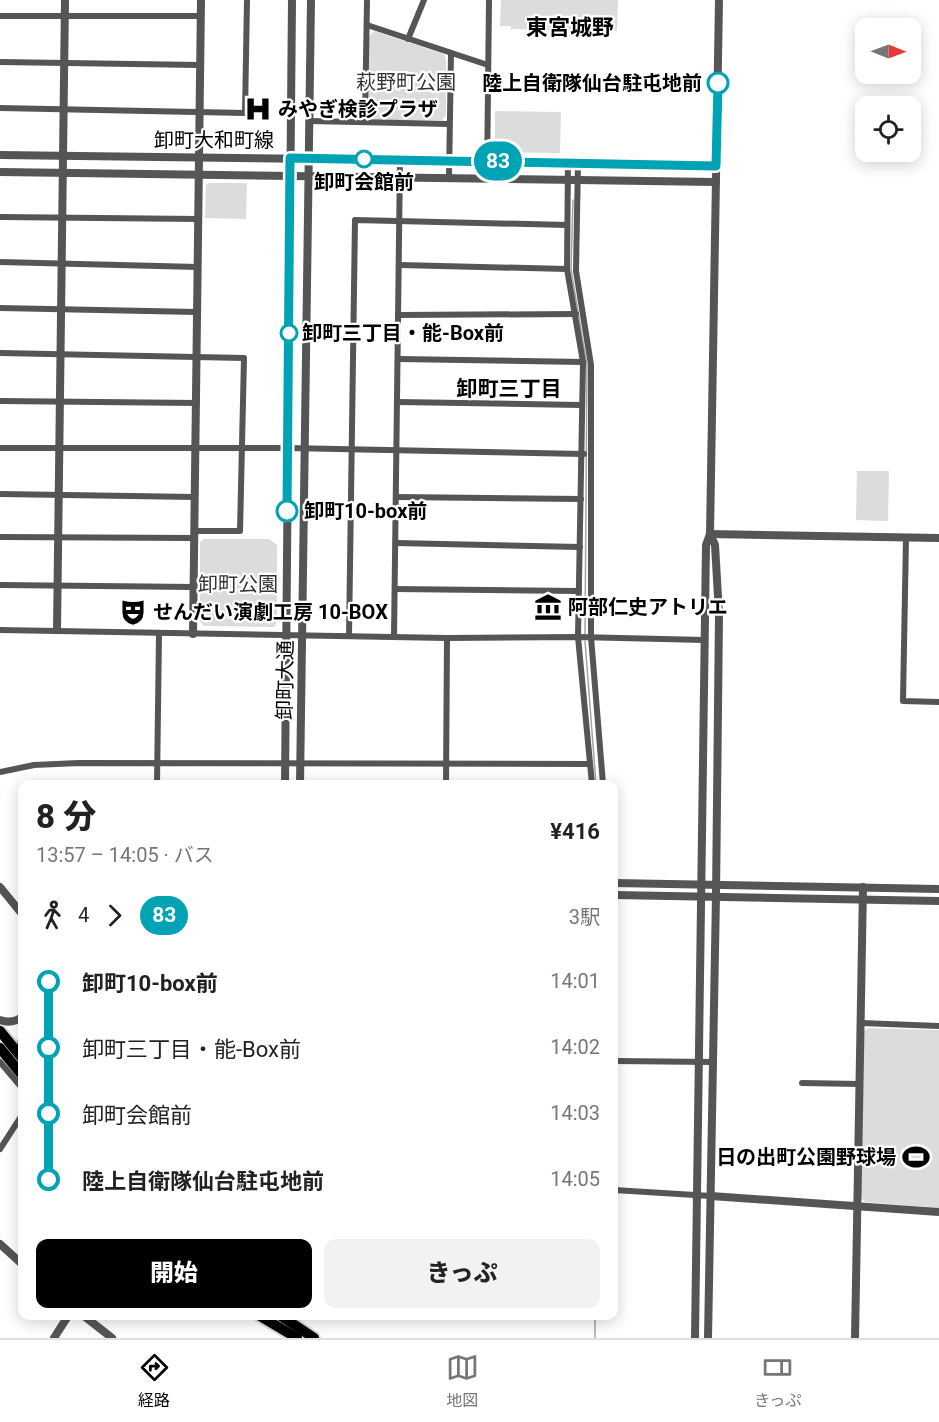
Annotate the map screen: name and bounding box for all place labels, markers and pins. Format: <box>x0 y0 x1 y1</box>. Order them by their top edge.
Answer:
place label: 陸上自衛隊仙台駐屯地前 <box>482 71 702 95</box>
marker: 陸上自衛隊仙台駐屯地前 <box>707 72 729 94</box>
hospital icon: みやぎ検診プラザ <box>243 94 273 124</box>
place label: みやぎ検診プラザ <box>278 97 438 121</box>
marker: 卸町会館前 <box>355 150 373 168</box>
place label: 卸町会館前 <box>314 170 414 194</box>
place label: 卸町三丁目・能-Box前 <box>302 321 504 345</box>
marker: 卸町三丁目・能-Box前 <box>280 324 298 342</box>
place label: 卸町10-box前 <box>304 499 427 523</box>
marker: 卸町10-box前 <box>276 500 298 522</box>
museum icon: 阿部仁史アトリエ <box>533 592 563 622</box>
place label: 阿部仁史アトリエ <box>568 595 728 619</box>
theatre icon: せんだい演劇工房 10-BOX <box>118 597 148 627</box>
place label: せんだい演劇工房 10-BOX <box>153 600 388 624</box>
sports icon: 日の出町公園野球場 <box>901 1142 931 1172</box>
place label: 日の出町公園野球場 <box>716 1145 896 1169</box>

